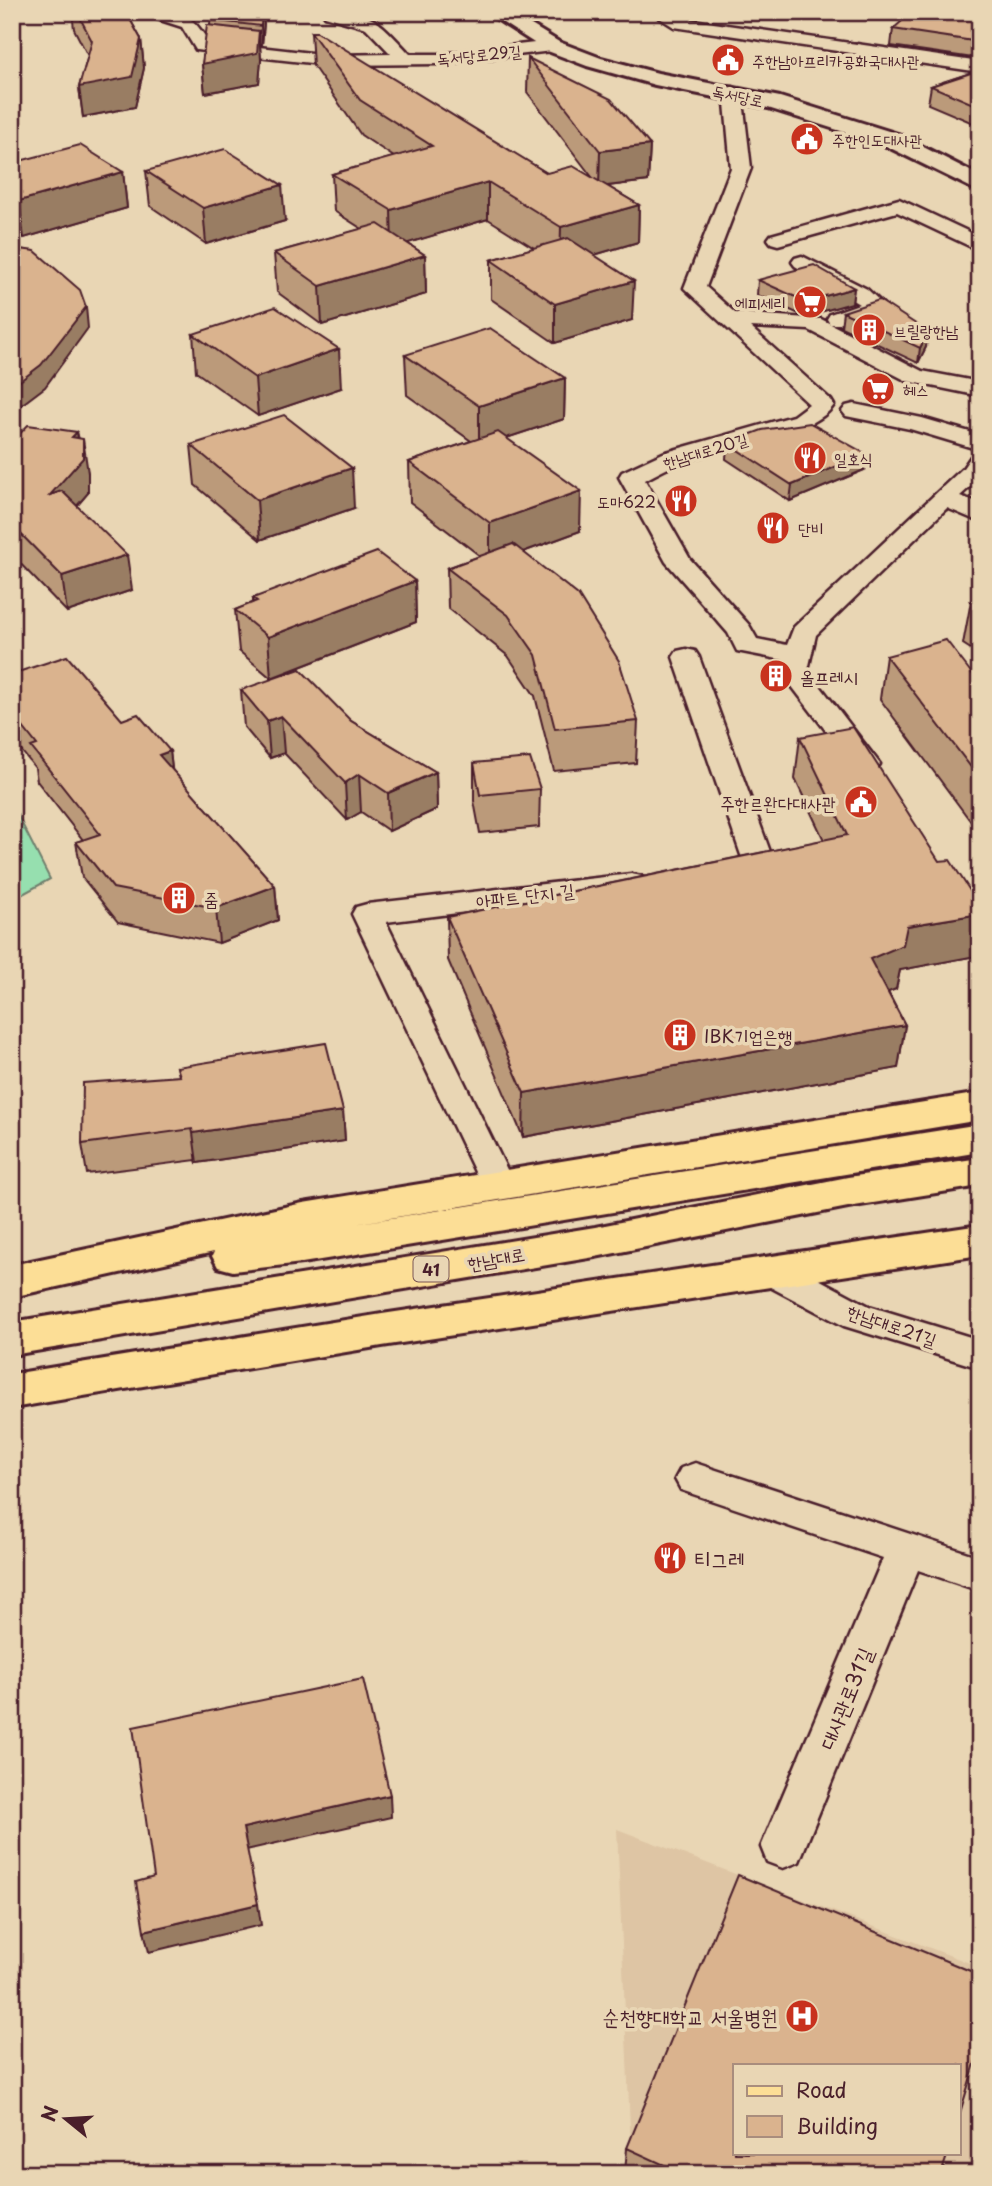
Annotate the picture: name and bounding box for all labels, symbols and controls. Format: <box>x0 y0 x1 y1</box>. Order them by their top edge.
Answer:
street label: 독서당로29길 <box>436 38 523 70</box>
public building icon: 주한남아프리카공화국대사관 <box>709 41 747 79</box>
place label: 주한남아프리카공화국대사관 <box>752 48 920 72</box>
street label: 독서당로 <box>710 78 766 112</box>
public building icon: 주한인도대사관 <box>788 120 826 158</box>
place label: 주한인도대사관 <box>832 127 922 151</box>
supermarket icon: 에피세리 <box>791 283 829 321</box>
place label: 에피세리 <box>735 290 786 314</box>
building icon: 브릴랑한남 <box>850 311 888 349</box>
place label: 브릴랑한남 <box>894 318 959 342</box>
supermarket icon: 헤스 <box>859 370 897 408</box>
place label: 헤스 <box>903 377 929 401</box>
street label: 한남대로20길 <box>660 426 750 474</box>
restaurant icon: 일호식 <box>791 439 829 477</box>
place label: 일호식 <box>834 446 873 470</box>
restaurant icon: 도마622 <box>662 482 700 520</box>
place label: 도마622 <box>597 489 656 513</box>
restaurant icon: 단비 <box>754 509 792 547</box>
place label: 단비 <box>798 516 824 540</box>
building icon: 올프레시 <box>757 657 795 695</box>
place label: 올프레시 <box>800 663 858 690</box>
public building icon: 주한르완다대사관 <box>842 783 880 821</box>
place label: 주한르완다대사관 <box>720 789 836 816</box>
street label: 아파트 단지 길 <box>474 876 576 914</box>
building icon: 줌 <box>160 879 198 917</box>
place label: 줌 <box>204 885 218 912</box>
building icon: IBK기업은행 <box>661 1016 699 1054</box>
place label: IBK기업은행 <box>704 1022 792 1049</box>
street label: 한남대로 <box>465 1240 527 1276</box>
road number: 41 <box>414 1256 448 1282</box>
street label: 한남대로21길 <box>844 1297 941 1353</box>
restaurant icon: 티그레 <box>651 1539 689 1577</box>
place label: 티그레 <box>694 1542 745 1574</box>
street label: 대사관로31길 <box>810 1642 880 1754</box>
hospital icon: 순천향대학교 서울병원 <box>783 1997 821 2035</box>
place label: 순천향대학교 서울병원 <box>602 2000 778 2032</box>
legend <box>733 2064 960 2154</box>
text: Road <box>796 2073 847 2105</box>
north arrow <box>32 2084 102 2154</box>
text: N <box>33 2102 65 2125</box>
text: Building <box>796 2109 878 2141</box>

